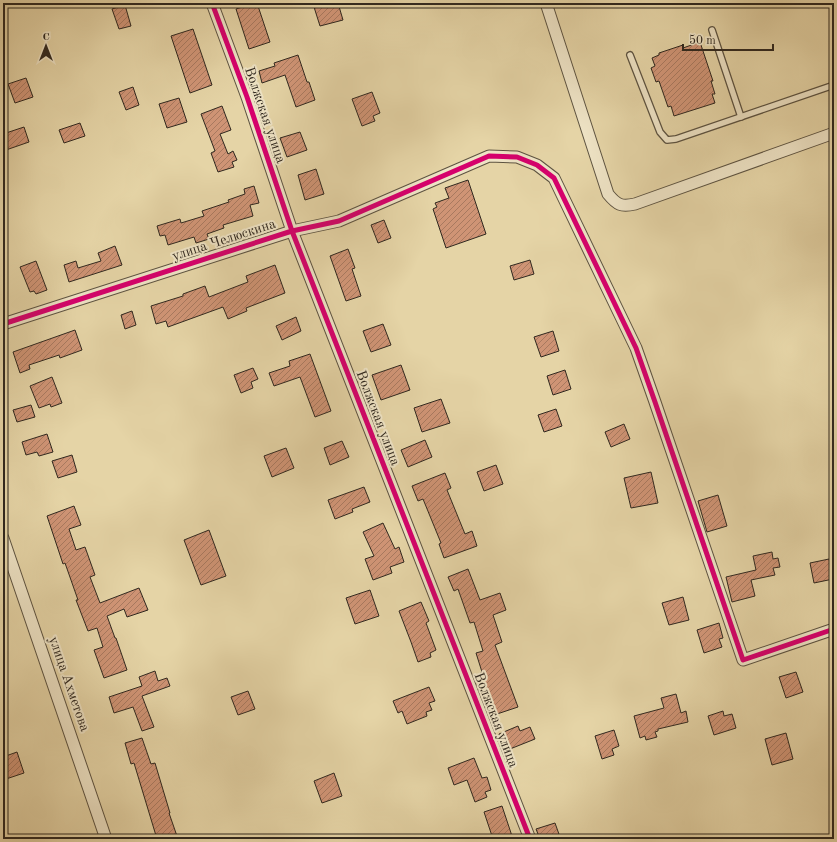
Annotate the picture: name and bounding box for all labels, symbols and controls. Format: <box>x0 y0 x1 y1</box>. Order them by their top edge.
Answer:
north arrow <box>26 26 66 66</box>
scale bar <box>683 26 773 52</box>
text: С <box>42 32 50 43</box>
text: 50 m <box>689 34 716 47</box>
street label: Волжская улица <box>242 65 288 165</box>
street label: улица Челюскина <box>170 217 278 263</box>
street label: Волжская улица <box>353 368 403 468</box>
street label: улица Ахметова <box>46 635 92 733</box>
street label: Волжская улица <box>471 670 521 770</box>

